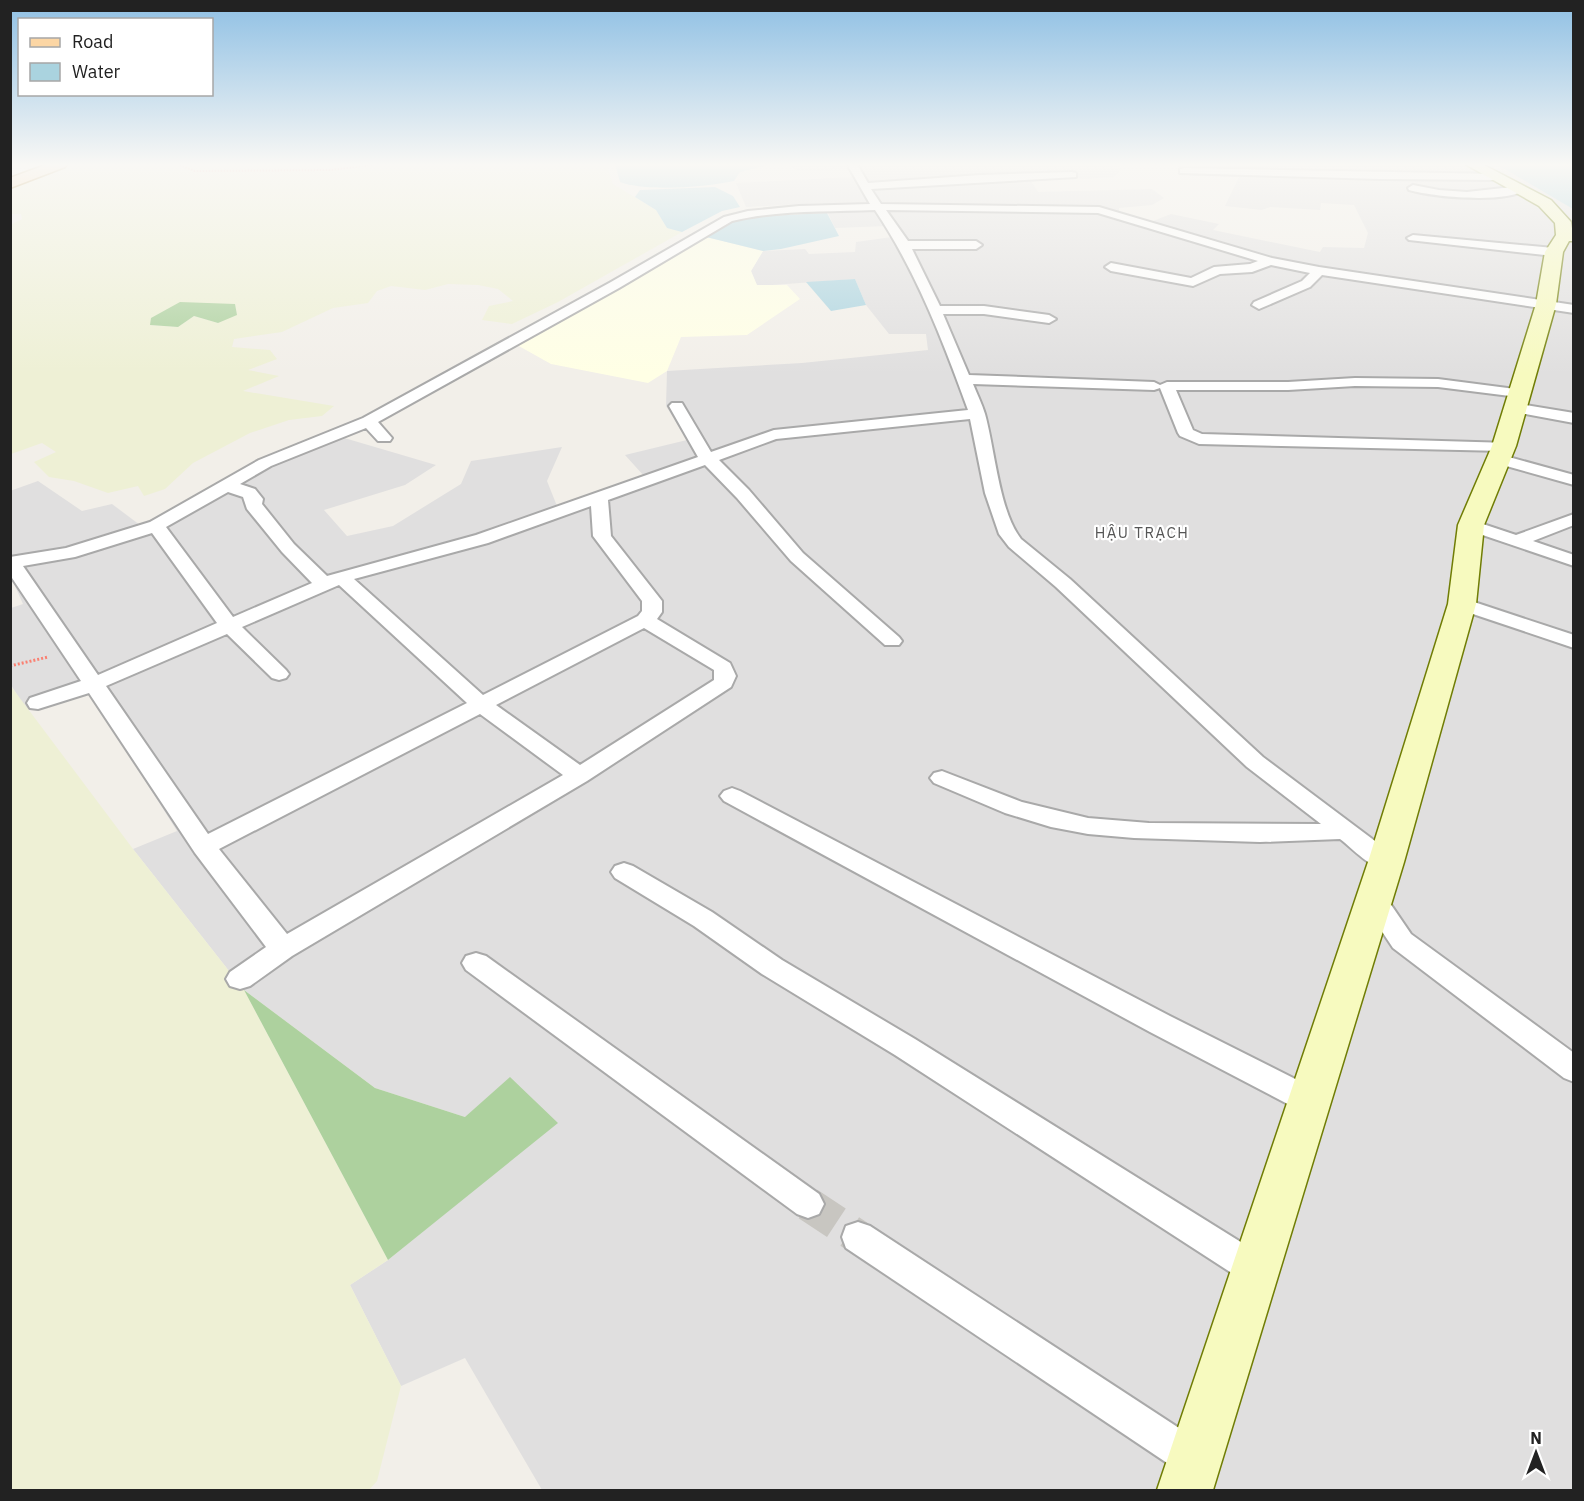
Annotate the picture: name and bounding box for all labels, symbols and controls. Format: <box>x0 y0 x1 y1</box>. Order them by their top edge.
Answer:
legend <box>18 18 213 96</box>
text: Road <box>72 30 113 53</box>
text: Water <box>72 60 121 83</box>
district label: HẬU TRẠCH <box>1095 523 1189 542</box>
north arrow <box>1506 1423 1566 1483</box>
text: N <box>1530 1428 1542 1448</box>

